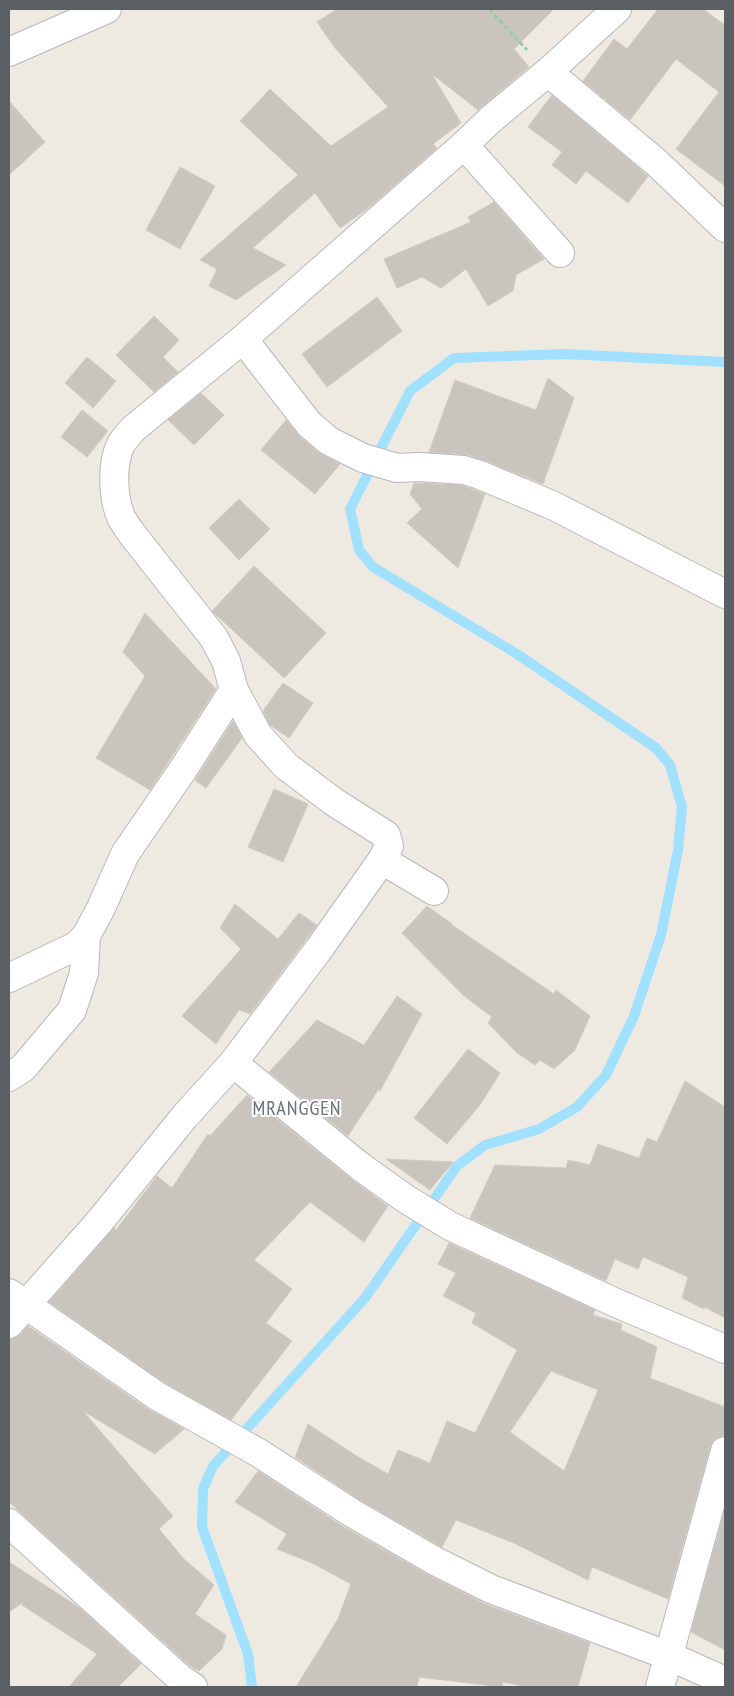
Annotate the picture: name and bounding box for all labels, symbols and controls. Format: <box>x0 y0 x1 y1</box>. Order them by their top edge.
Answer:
district label: MRANGGEN <box>252 1095 342 1121</box>

